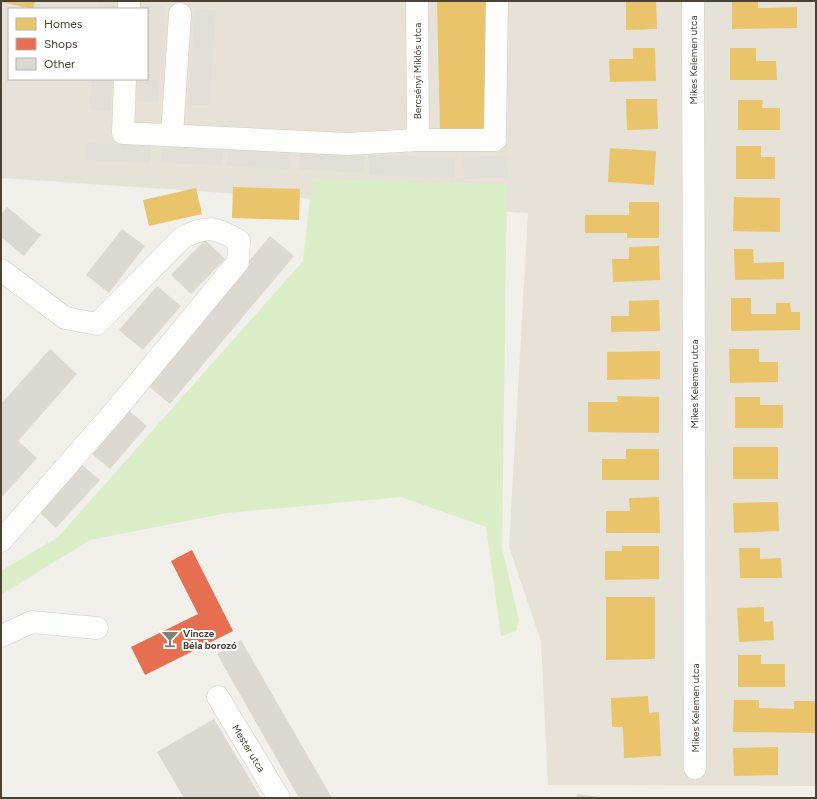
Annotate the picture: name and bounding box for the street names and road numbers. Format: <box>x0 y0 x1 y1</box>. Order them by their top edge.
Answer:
street label: Mikes Kelemen utca <box>687 15 700 105</box>
street label: Bercsényi Miklós utca <box>411 23 424 119</box>
street label: Mikes Kelemen utca <box>688 339 701 429</box>
street label: Mikes Kelemen utca <box>689 663 702 753</box>
street label: Mester utca <box>229 722 268 775</box>

